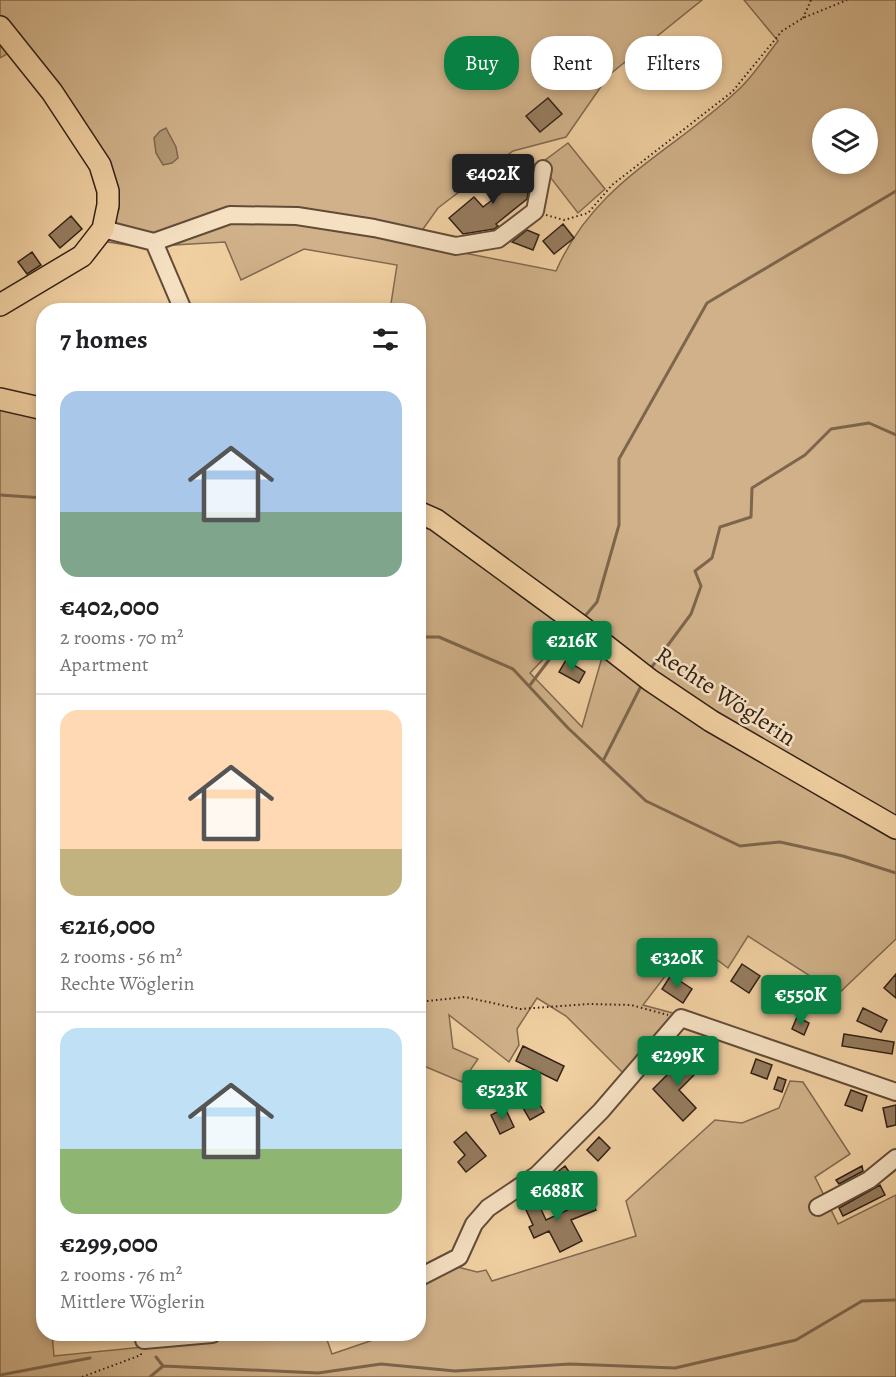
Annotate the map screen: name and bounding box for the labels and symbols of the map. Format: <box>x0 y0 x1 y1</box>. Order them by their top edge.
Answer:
pin: €402K <box>451 154 535 205</box>
pin: €216K <box>530 621 614 672</box>
street label: Rechte Wöglerin <box>650 639 802 753</box>
pin: €320K <box>635 938 719 989</box>
pin: €550K <box>759 975 843 1026</box>
pin: €299K <box>636 1036 720 1087</box>
pin: €523K <box>460 1070 544 1121</box>
pin: €688K <box>515 1171 599 1222</box>

